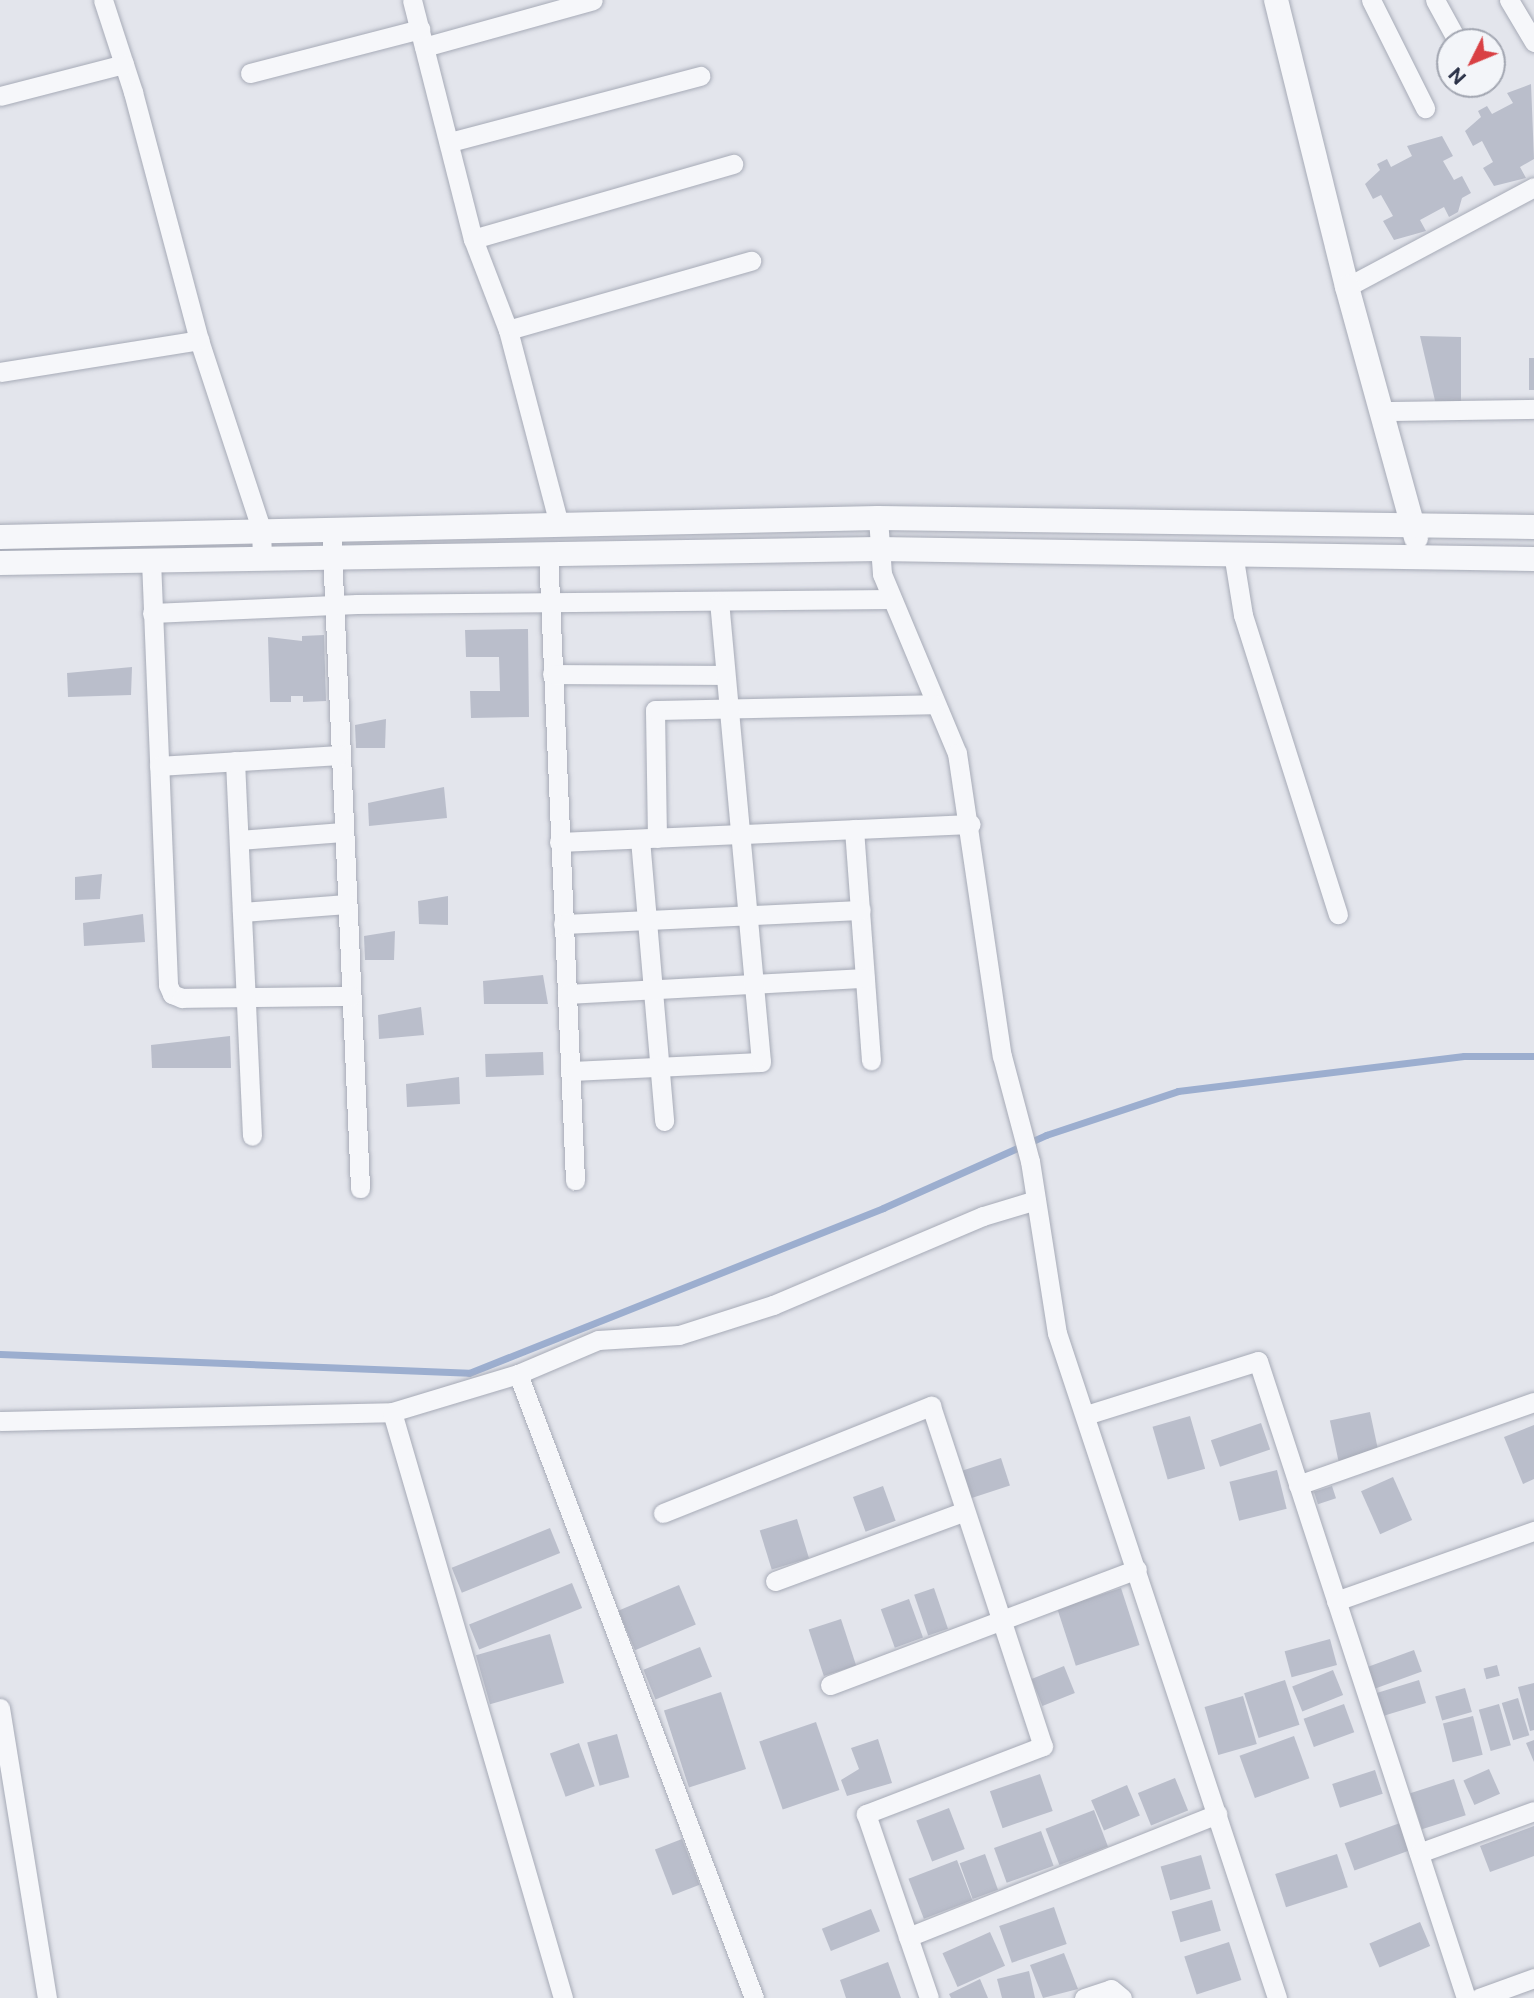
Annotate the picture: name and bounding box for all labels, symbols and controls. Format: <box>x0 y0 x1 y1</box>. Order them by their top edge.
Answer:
north arrow <box>1436 28 1506 98</box>
text: N <box>1444 63 1470 89</box>

